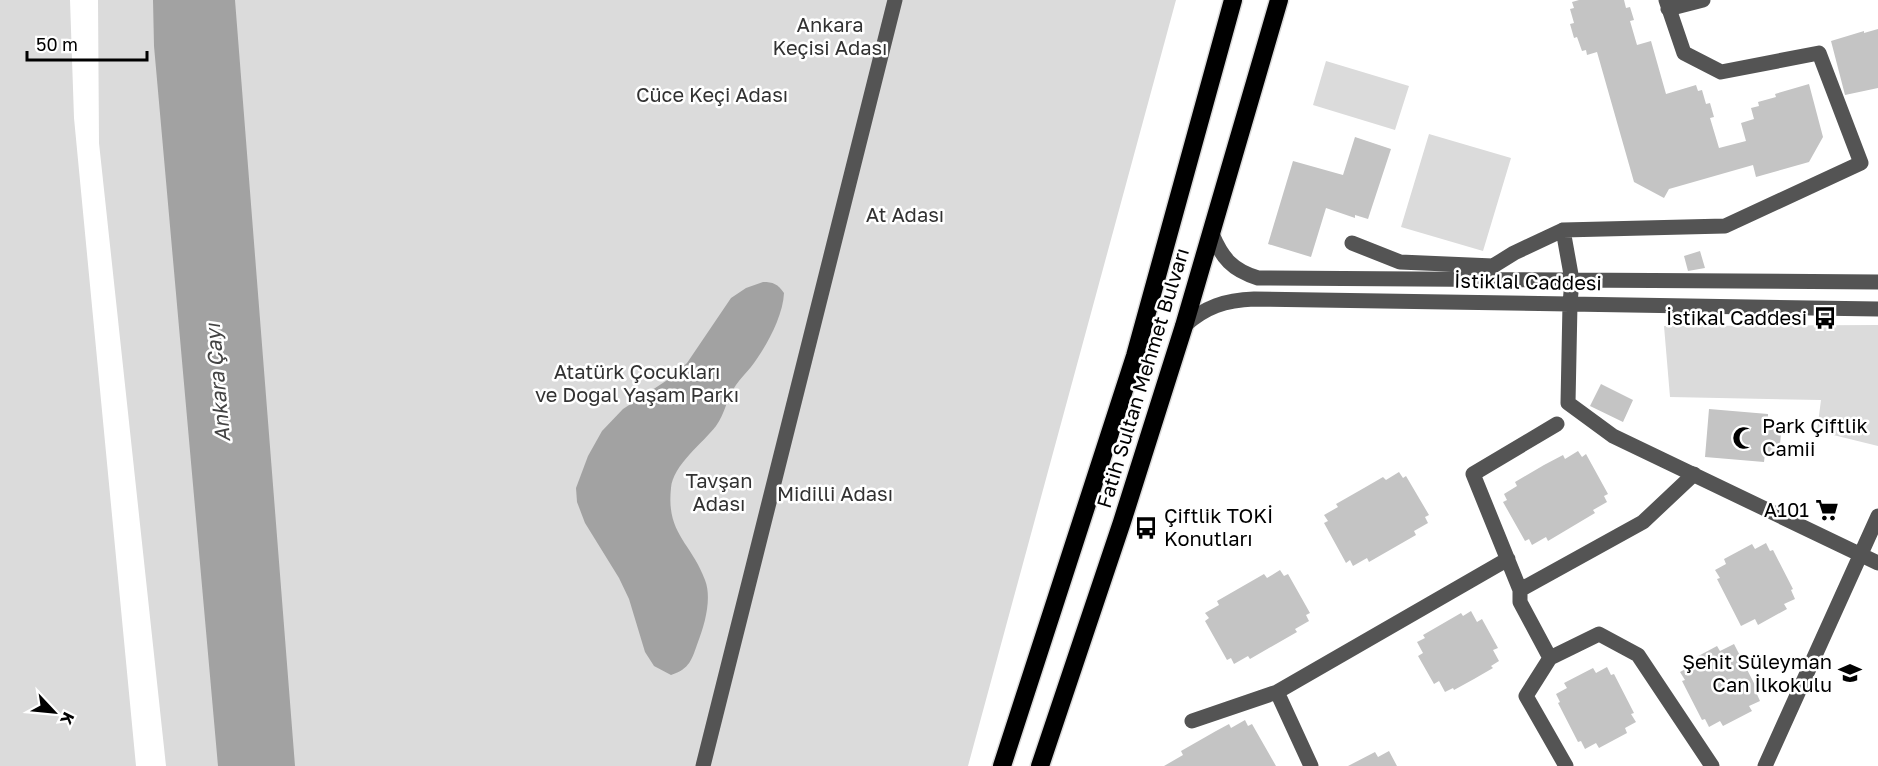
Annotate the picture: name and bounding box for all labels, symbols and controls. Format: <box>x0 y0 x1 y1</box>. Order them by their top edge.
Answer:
park label: Ankara Keçisi Adası <box>773 12 887 59</box>
scale bar <box>27 24 147 62</box>
text: 50 m <box>36 33 78 55</box>
park label: Cüce Keçi Adası <box>636 82 788 106</box>
park label: At Adası <box>866 202 944 226</box>
street label: Fatih Sultan Mehmet Bulvarı <box>1091 245 1193 511</box>
street label: İstiklal Caddesi <box>1454 268 1602 294</box>
place label: İstikal Caddesi <box>1666 305 1807 329</box>
bus stop icon: İstikal Caddesi <box>1812 305 1838 331</box>
water label: Ankara Çayı <box>199 321 235 443</box>
park label: Atatürk Çocukları ve Doğal Yaşam Parkı <box>535 359 739 406</box>
place label: Park Çiftlik Camii <box>1762 413 1868 460</box>
mosque icon: Park Çiftlik Camii <box>1731 425 1757 451</box>
park label: Tavşan Adası <box>686 468 752 515</box>
park label: Midilli Adası <box>777 481 893 505</box>
place label: A101 <box>1764 497 1809 521</box>
supermarket icon: A101 <box>1814 497 1840 523</box>
place label: Çiftlik TOKİ Konutları <box>1164 503 1273 550</box>
bus stop icon: Çiftlik TOKİ Konutları <box>1133 515 1159 541</box>
place label: Şehit Süleyman Can İlkokulu <box>1682 649 1832 696</box>
school or university icon: Şehit Süleyman Can İlkokulu <box>1837 660 1863 686</box>
north arrow <box>24 682 84 742</box>
text: K <box>56 709 79 729</box>

